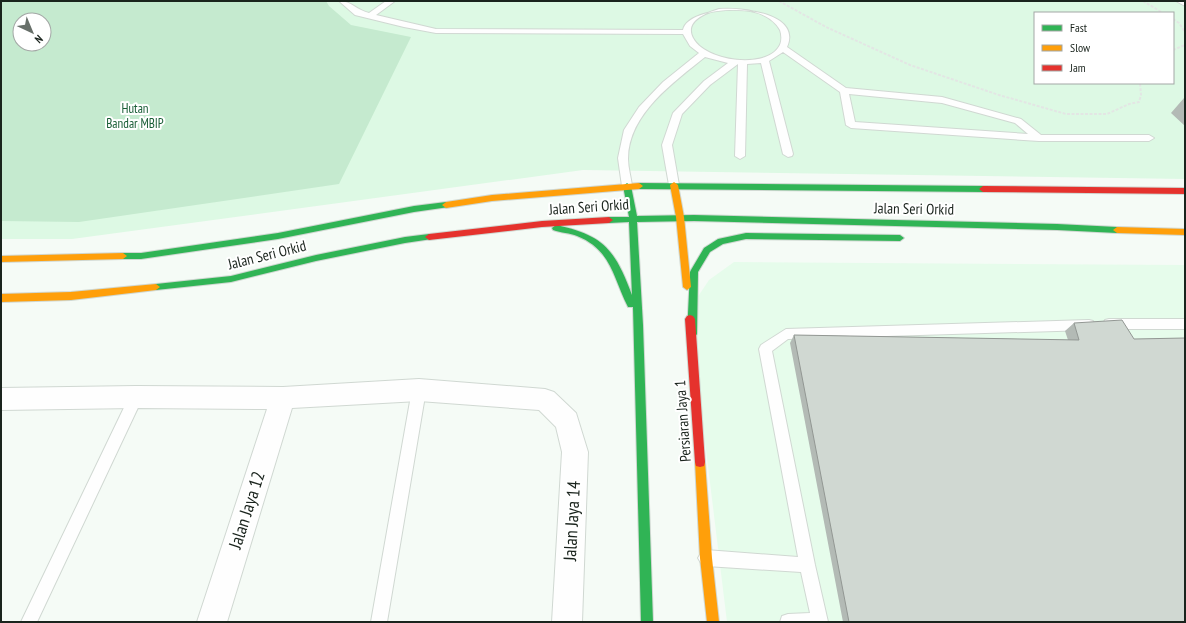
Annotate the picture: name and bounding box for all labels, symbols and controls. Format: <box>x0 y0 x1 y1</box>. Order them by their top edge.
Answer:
north arrow <box>12 12 52 52</box>
legend <box>1034 12 1174 84</box>
text: Fast <box>1070 20 1088 35</box>
text: N <box>32 32 46 46</box>
text: Slow <box>1070 40 1091 55</box>
text: Jam <box>1069 60 1086 75</box>
park label: Hutan Bandar MBIP <box>106 100 164 132</box>
street label: Jalan Seri Orkid <box>547 194 630 219</box>
street label: Jalan Seri Orkid <box>873 198 954 219</box>
street label: Jalan Seri Orkid <box>225 236 308 274</box>
street label: Persiaran Jaya 1 <box>670 379 695 463</box>
street label: Jalan Jaya 12 <box>223 468 270 552</box>
street label: Jalan Jaya 14 <box>558 480 585 563</box>

